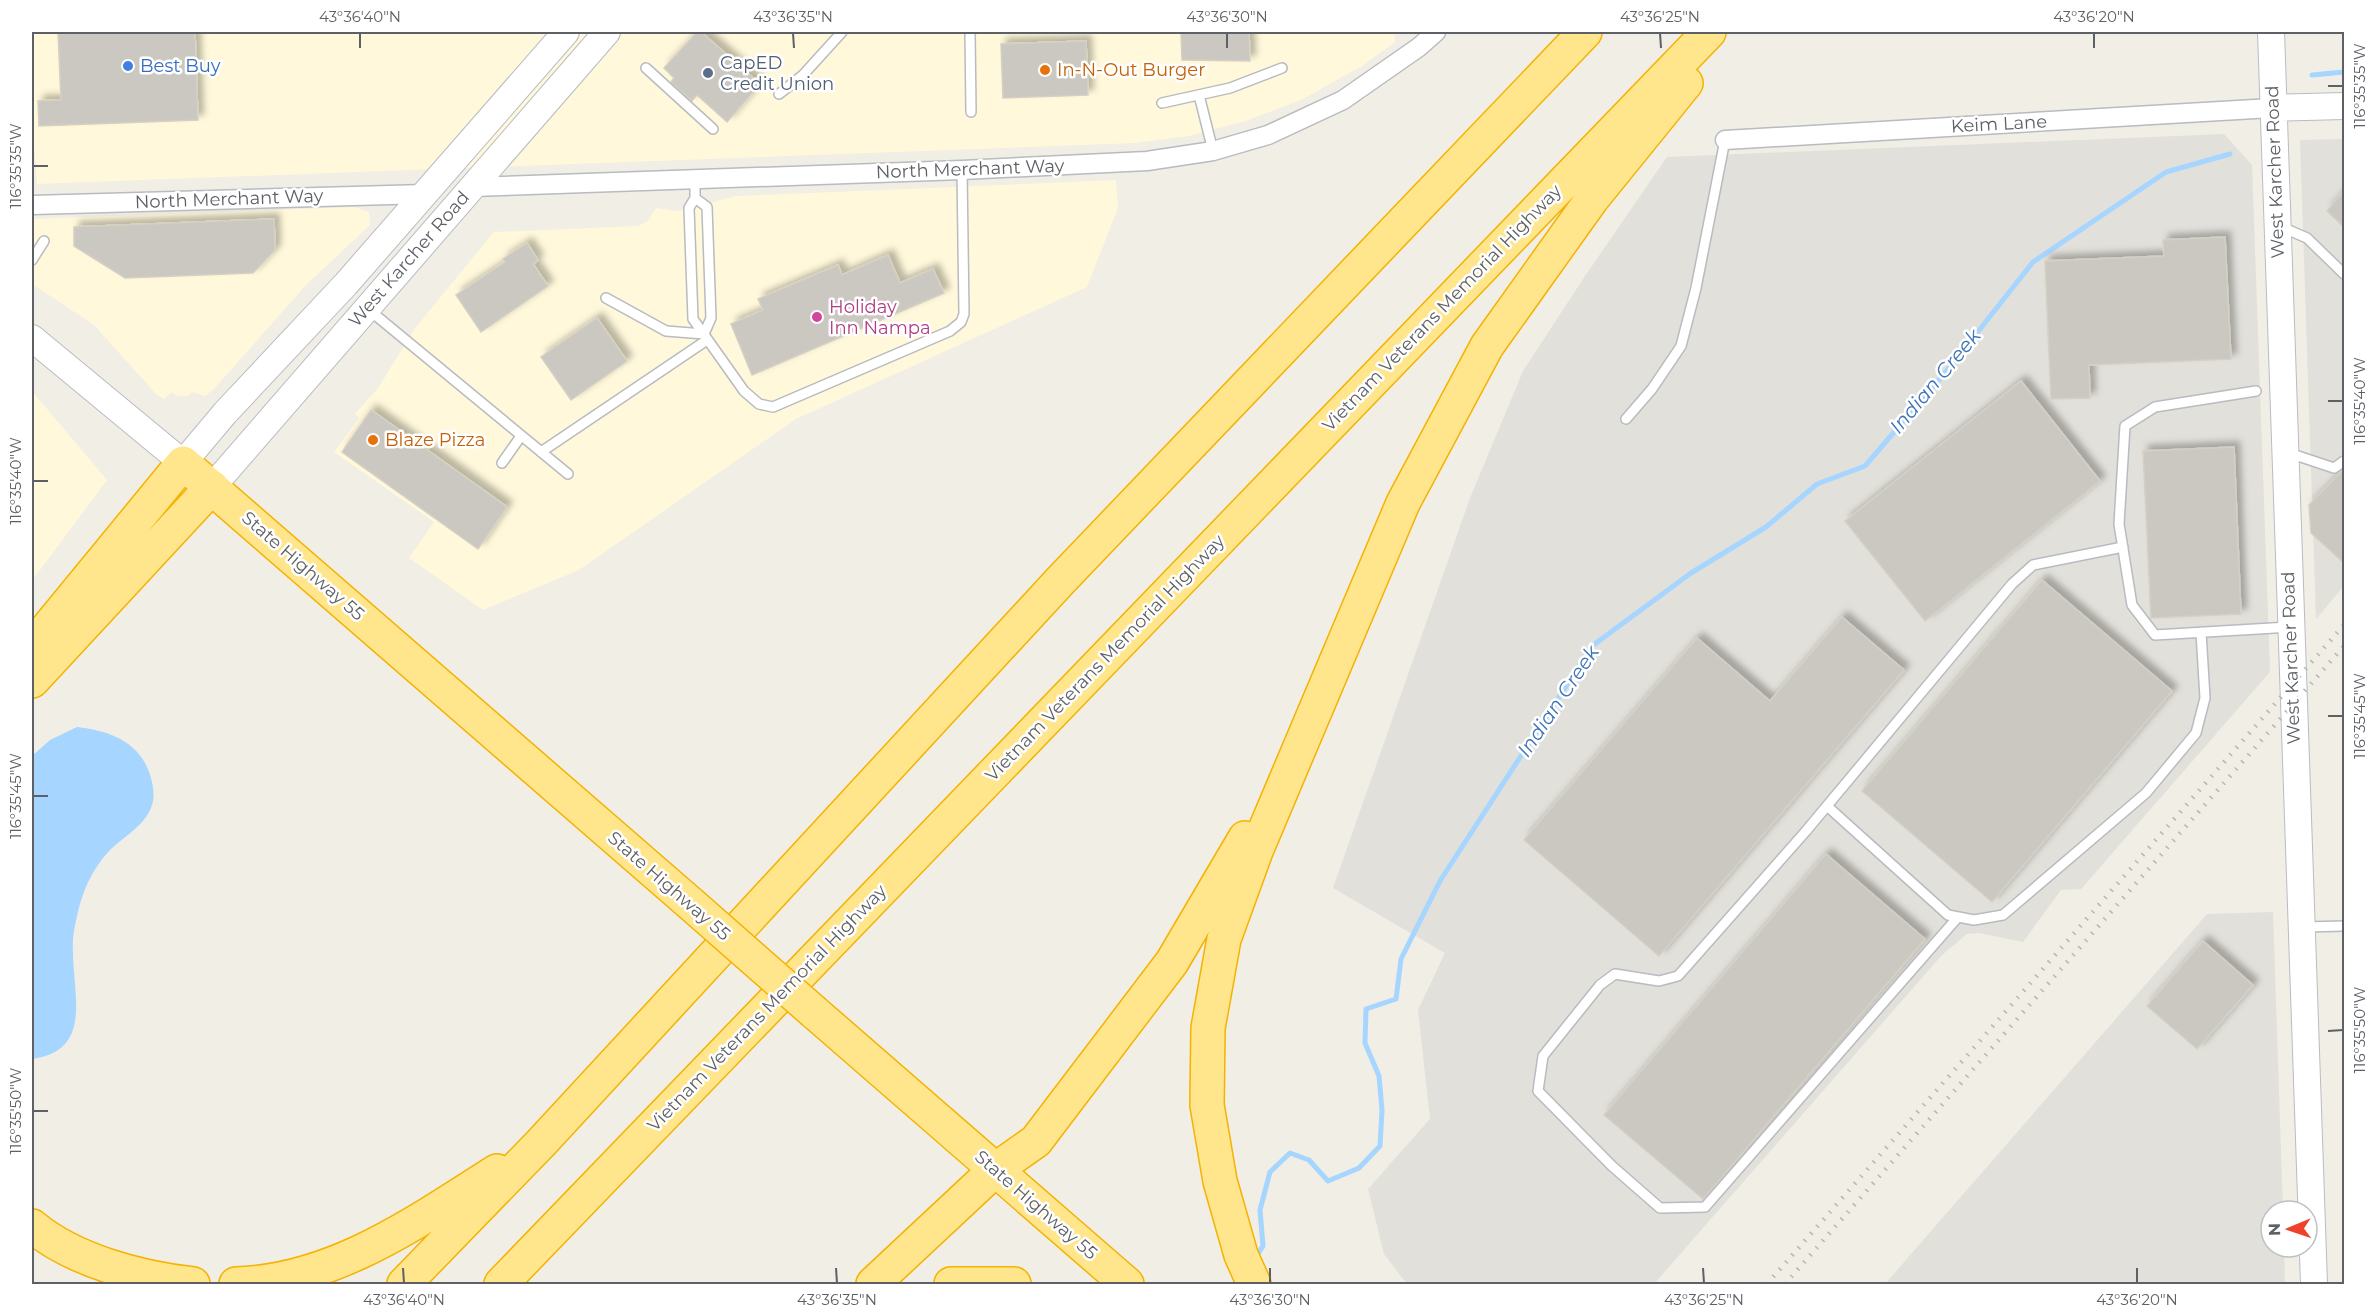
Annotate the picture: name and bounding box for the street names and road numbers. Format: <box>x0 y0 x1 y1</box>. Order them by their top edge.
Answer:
street label: West Karcher Road <box>2261 85 2289 259</box>
street label: Keim Lane <box>1950 110 2048 138</box>
street label: North Merchant Way <box>875 155 1065 183</box>
street label: Vietnam Veterans Memorial Highway <box>1318 180 1566 436</box>
street label: North Merchant Way <box>134 185 324 213</box>
street label: West Karcher Road <box>344 187 474 331</box>
street label: State Highway 55 <box>237 507 369 625</box>
street label: Vietnam Veterans Memorial Highway <box>981 530 1229 786</box>
street label: West Karcher Road <box>2277 571 2305 745</box>
street label: State Highway 55 <box>603 827 735 945</box>
street label: Vietnam Veterans Memorial Highway <box>643 880 891 1136</box>
street label: State Highway 55 <box>970 1146 1102 1264</box>

